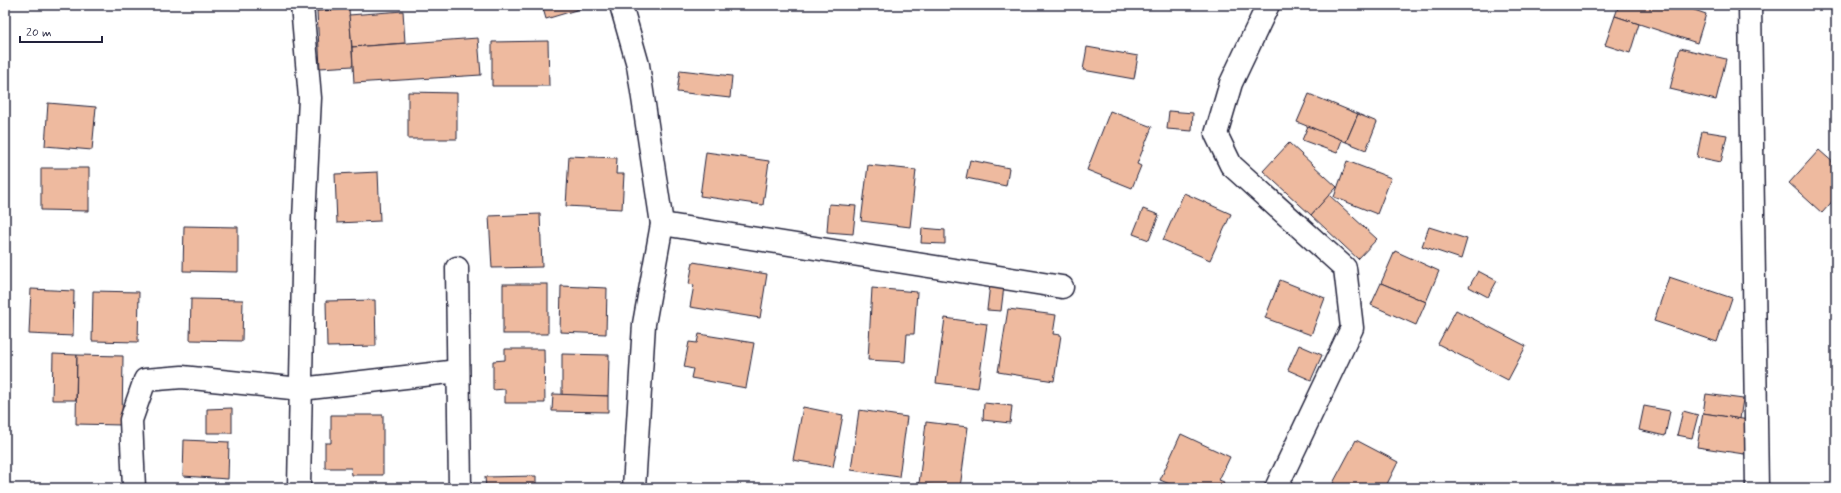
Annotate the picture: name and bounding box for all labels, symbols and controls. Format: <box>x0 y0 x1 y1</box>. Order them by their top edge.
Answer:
scale bar <box>20 18 102 44</box>
text: 20 m <box>26 25 52 41</box>

